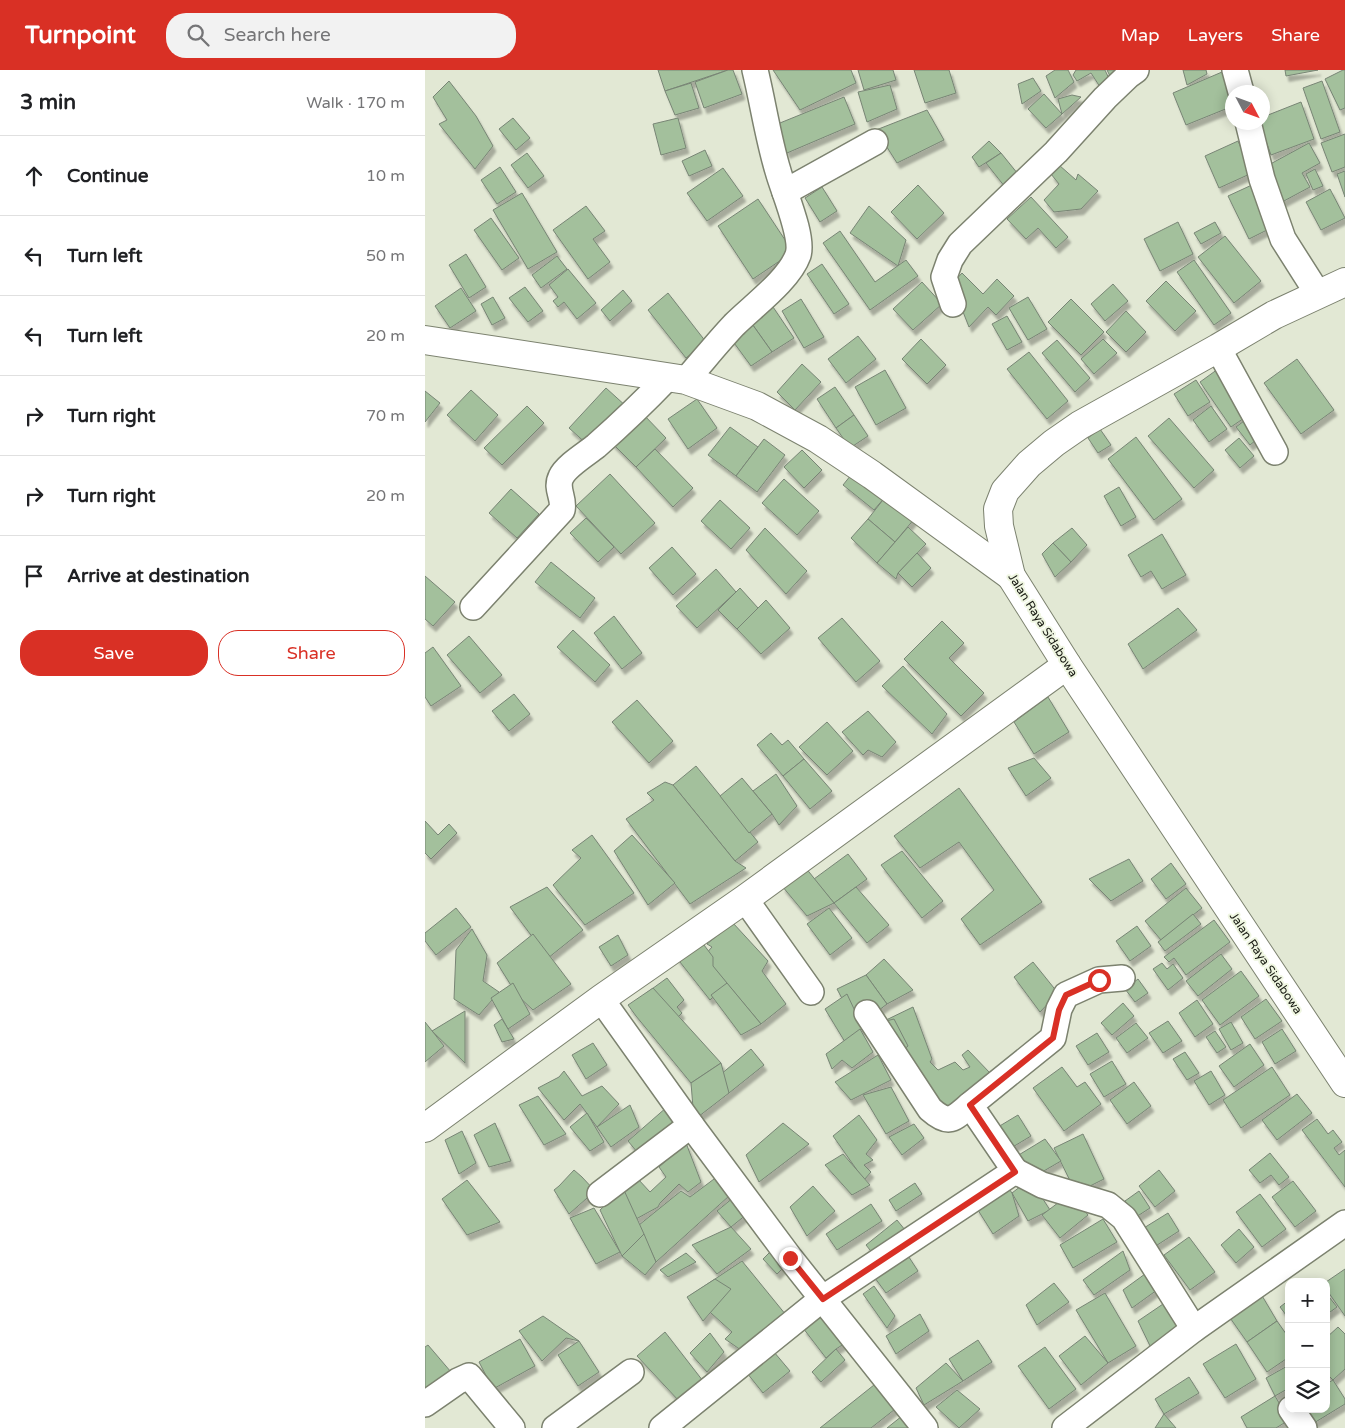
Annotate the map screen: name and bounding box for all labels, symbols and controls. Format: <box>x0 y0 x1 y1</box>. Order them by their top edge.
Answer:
search box <box>166 13 516 58</box>
text: Turnpoint <box>25 21 136 50</box>
icon: search <box>184 21 212 49</box>
text: Search here <box>224 24 331 46</box>
text: Map <box>1121 24 1160 46</box>
text: Layers <box>1188 24 1243 46</box>
text: Share <box>1271 24 1320 46</box>
north arrow <box>1225 85 1270 130</box>
text: 3 min <box>20 90 76 115</box>
text: Walk · 170 m <box>306 93 405 113</box>
icon: ahead <box>20 162 48 190</box>
text: Continue <box>67 165 149 187</box>
text: 10 m <box>366 166 405 186</box>
icon: left <box>20 242 48 270</box>
text: Turn left <box>67 245 143 267</box>
text: 50 m <box>366 246 405 266</box>
icon: left <box>20 322 48 350</box>
text: Turn left <box>67 325 143 347</box>
text: 20 m <box>366 326 405 346</box>
icon: right <box>20 402 48 430</box>
text: Turn right <box>67 405 155 427</box>
text: 70 m <box>366 406 405 426</box>
icon: right <box>20 482 48 510</box>
text: Turn right <box>67 485 155 507</box>
text: 20 m <box>366 486 405 506</box>
icon: arrive <box>20 562 48 590</box>
text: Arrive at destination <box>67 565 250 587</box>
street label: Jalan Raya Sidabowa <box>1005 571 1081 679</box>
button: Save <box>20 630 208 676</box>
button: Share <box>218 630 405 676</box>
street label: Jalan Raya Sidabowa <box>1227 910 1305 1016</box>
route start <box>1088 969 1111 992</box>
route end <box>779 1247 802 1270</box>
map controls <box>1285 1278 1330 1413</box>
button: + <box>1285 1278 1330 1323</box>
button: − <box>1285 1323 1330 1368</box>
button: layers <box>1285 1368 1330 1413</box>

